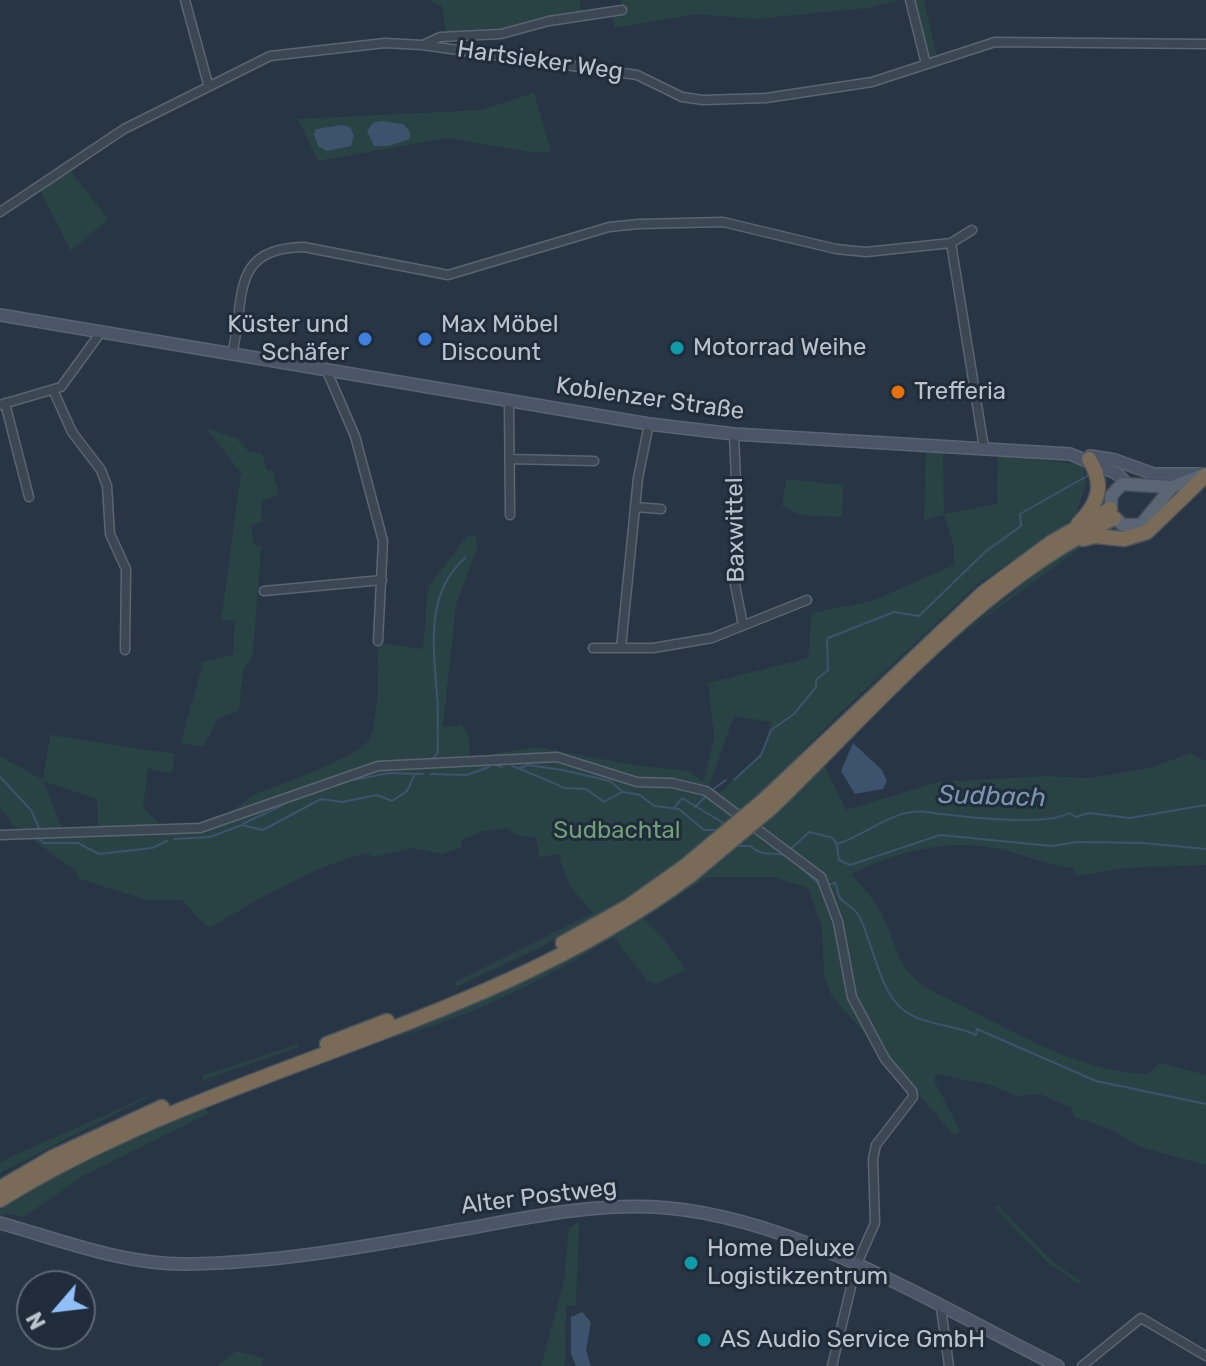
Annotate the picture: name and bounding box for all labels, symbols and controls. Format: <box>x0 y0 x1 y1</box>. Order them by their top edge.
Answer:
street label: Hartsieker Weg <box>455 35 625 87</box>
place label: Küster und Schäfer <box>227 311 349 367</box>
place label: Max Möbel Discount <box>441 311 559 367</box>
marker: Küster und Schäfer <box>356 330 374 348</box>
marker: Max Möbel Discount <box>416 330 434 348</box>
place label: Motorrad Weihe <box>693 334 866 362</box>
marker: Motorrad Weihe <box>668 339 686 357</box>
street label: Koblenzer Straße <box>554 372 746 426</box>
place label: Trefferia <box>914 378 1006 406</box>
marker: Trefferia <box>889 383 907 401</box>
street label: Baxwittel <box>721 477 751 583</box>
water label: Sudbach <box>937 780 1047 814</box>
park label: Sudbachtal <box>553 817 681 845</box>
street label: Alter Postweg <box>459 1173 619 1221</box>
place label: Home Deluxe Logistikzentrum <box>707 1235 888 1291</box>
marker: Home Deluxe Logistikzentrum <box>682 1254 700 1272</box>
north arrow <box>16 1270 96 1350</box>
text: N <box>21 1307 52 1334</box>
place label: AS Audio Service GmbH <box>720 1326 985 1354</box>
marker: AS Audio Service GmbH <box>695 1331 713 1349</box>

